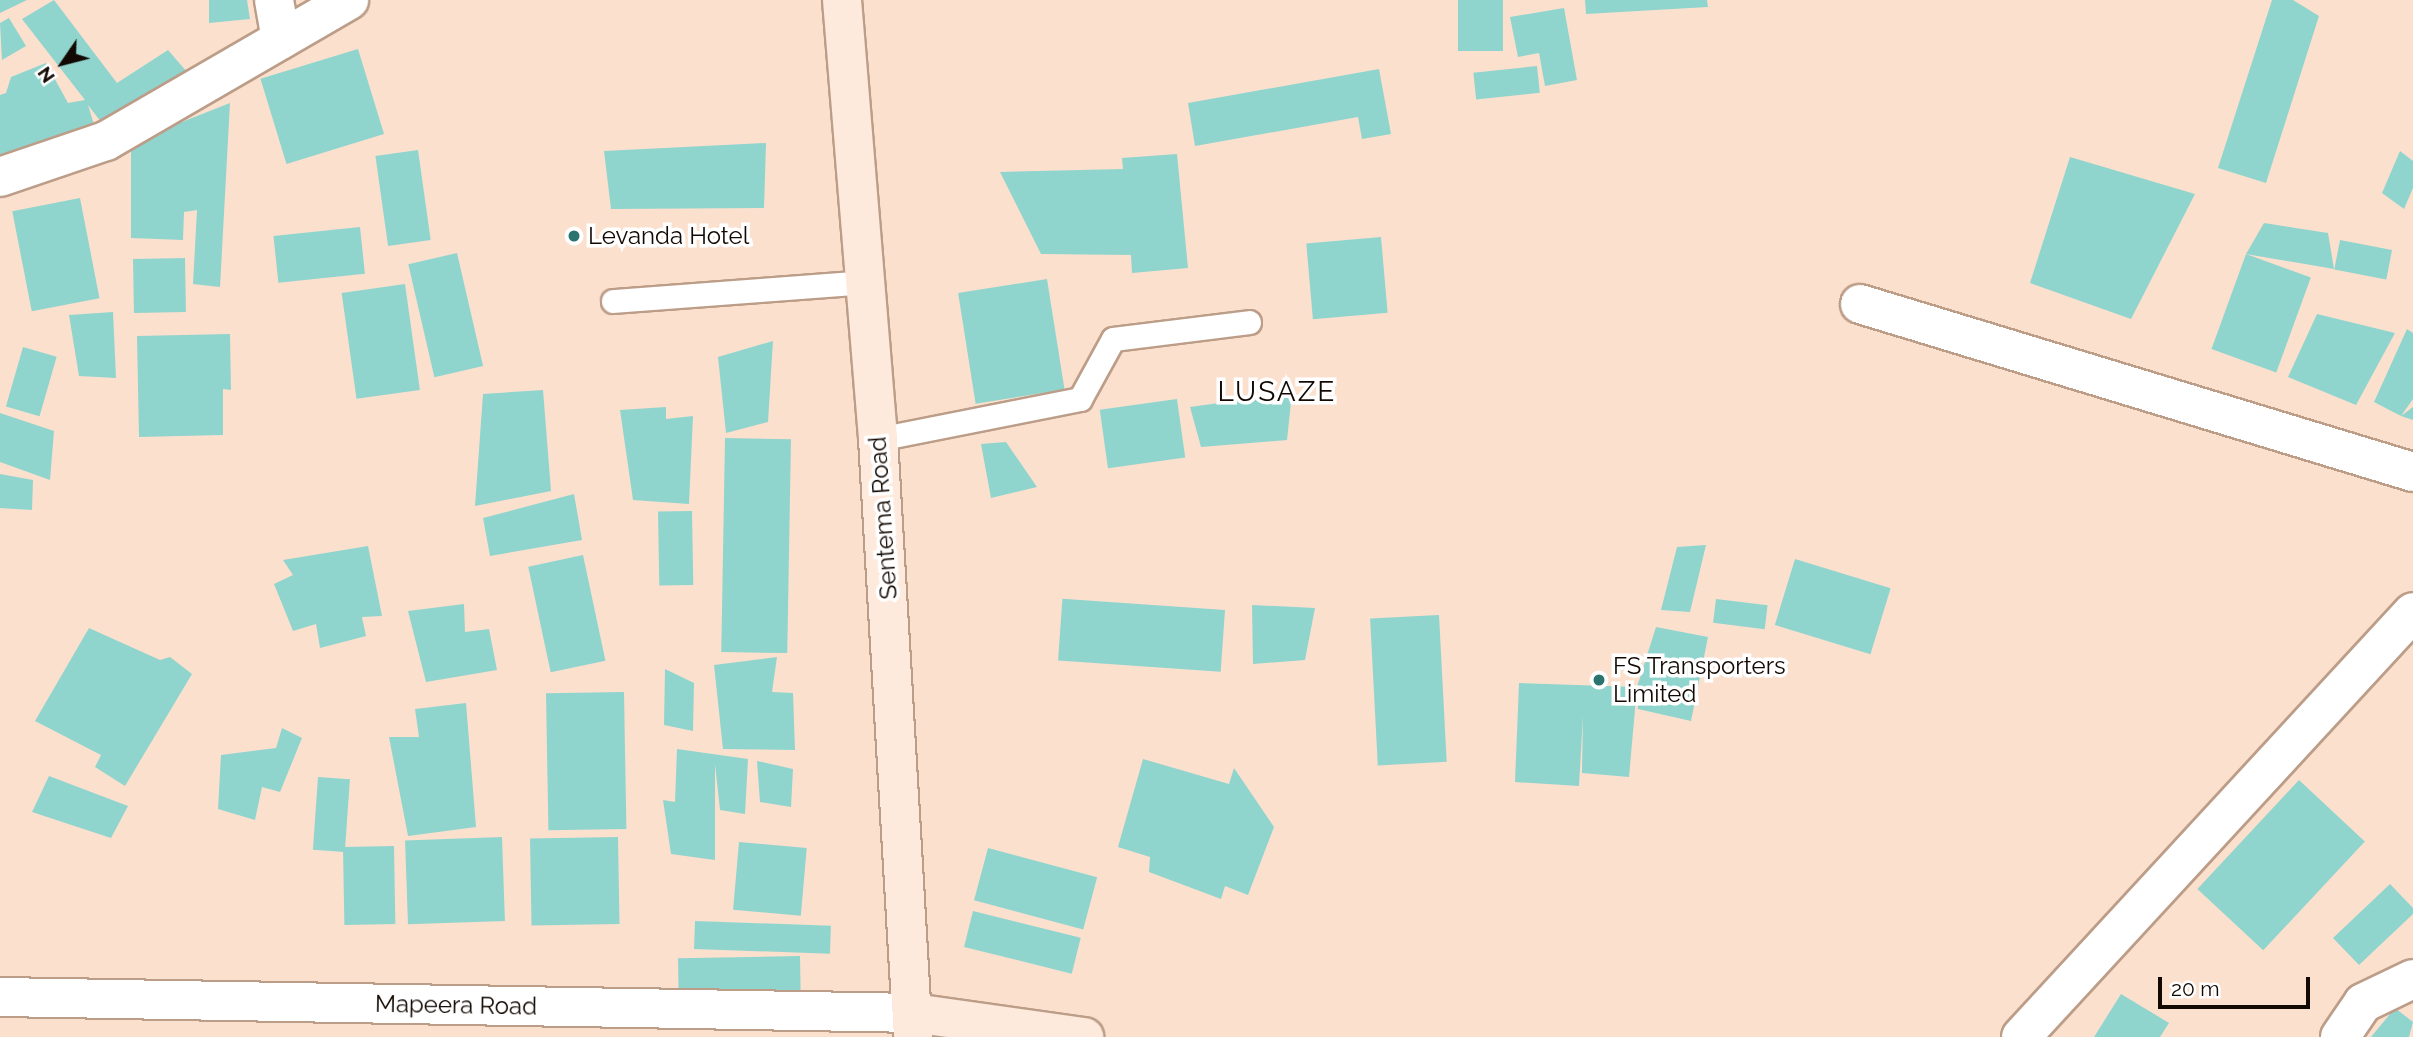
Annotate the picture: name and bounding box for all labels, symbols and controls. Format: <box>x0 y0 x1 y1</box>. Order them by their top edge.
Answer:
north arrow <box>28 28 98 98</box>
text: N <box>33 63 59 87</box>
place label: Levanda Hotel <box>588 222 749 250</box>
marker: Levanda Hotel <box>566 228 582 244</box>
district label: LUSAZE <box>1218 375 1336 409</box>
street label: Sentema Road <box>863 436 903 600</box>
place label: FS Transporters Limited <box>1613 652 1786 708</box>
marker: FS Transporters Limited <box>1591 672 1607 688</box>
scale bar <box>2161 964 2313 1008</box>
text: 20 m <box>2171 976 2219 1001</box>
street label: Mapeera Road <box>375 989 537 1021</box>

